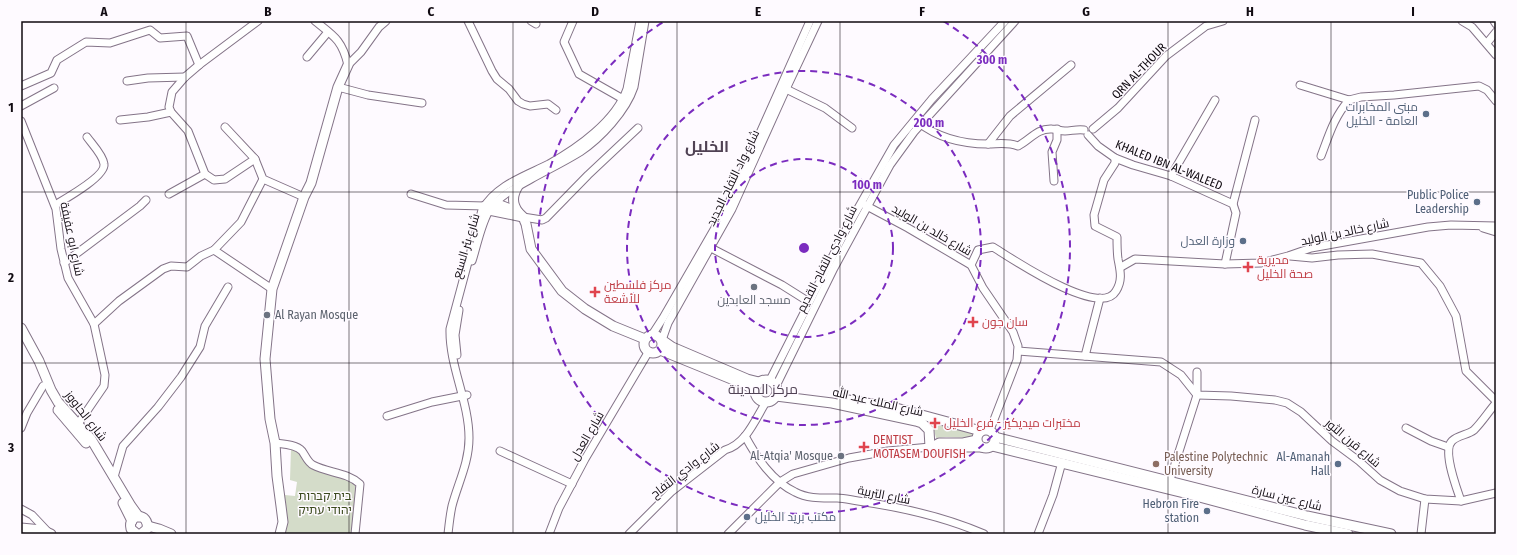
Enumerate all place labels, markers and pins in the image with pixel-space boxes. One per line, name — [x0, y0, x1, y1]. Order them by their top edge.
place label: مبنى المخابرات العامة - الخليل — [1346, 100, 1418, 128]
marker: مبنى المخابرات العامة - الخليل — [1421, 109, 1431, 119]
place label: Public Police Leadership — [1407, 188, 1469, 216]
marker: Public Police Leadership — [1472, 197, 1482, 207]
place label: وزارة العدل — [1181, 234, 1235, 248]
marker: وزارة العدل — [1238, 236, 1248, 246]
centre of rings — [797, 241, 811, 255]
place label: مديرية صحة الخليل — [1257, 253, 1313, 281]
marker: مديرية صحة الخليل — [1242, 261, 1254, 273]
place label: مركز فلسطين للأشعة — [604, 278, 671, 306]
marker: مسجد العابدين — [749, 282, 759, 292]
marker: مركز فلسطين للأشعة — [589, 286, 601, 298]
place label: مسجد العابدين — [717, 293, 791, 307]
place label: Al Rayan Mosque — [275, 308, 358, 322]
marker: Al Rayan Mosque — [262, 310, 272, 320]
place label: سان جون — [982, 315, 1028, 329]
marker: سان جون — [967, 316, 979, 328]
place label: مختبرات ميديكير - فرع الخليل — [944, 416, 1081, 431]
marker: مختبرات ميديكير - فرع الخليل — [929, 417, 941, 429]
place label: DENTIST MOTASEM DOUFISH — [873, 433, 966, 461]
marker: DENTIST MOTASEM DOUFISH — [858, 441, 870, 453]
place label: Al-Atqia' Mosque — [750, 449, 833, 463]
place label: Palestine Polytechnic University — [1164, 450, 1268, 478]
place label: Al-Amanah Hall — [1276, 450, 1330, 478]
marker: Al-Atqia' Mosque — [836, 451, 846, 461]
marker: Palestine Polytechnic University — [1151, 459, 1161, 469]
marker: Al-Amanah Hall — [1333, 459, 1343, 469]
place label: Hebron Fire station — [1142, 497, 1199, 525]
marker: Hebron Fire station — [1202, 506, 1212, 516]
place label: مكتب بريد الخليل — [755, 510, 836, 524]
marker: مكتب بريد الخليل — [742, 512, 752, 522]

